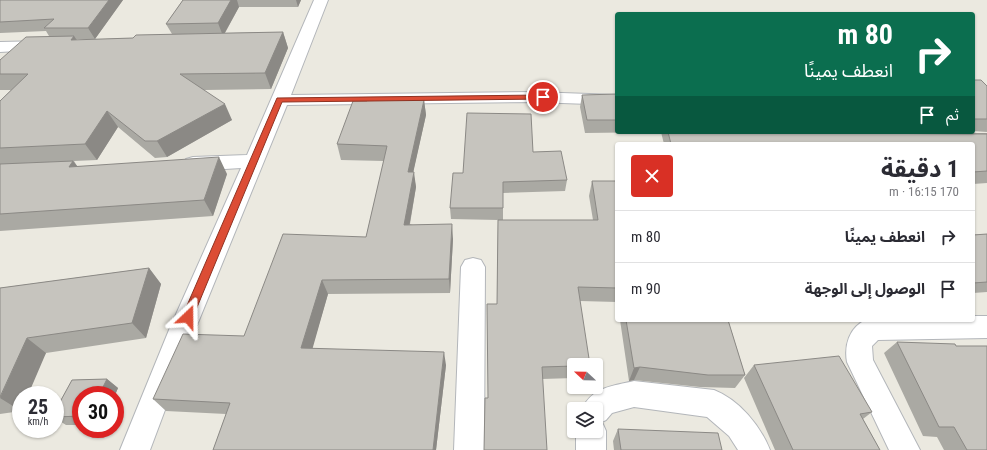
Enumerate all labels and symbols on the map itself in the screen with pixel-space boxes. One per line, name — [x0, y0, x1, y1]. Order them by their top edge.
pin — [526, 80, 560, 114]
position arrow — [167, 296, 209, 338]
north arrow — [567, 358, 603, 394]
speed limit sign: 30 — [72, 386, 124, 438]

